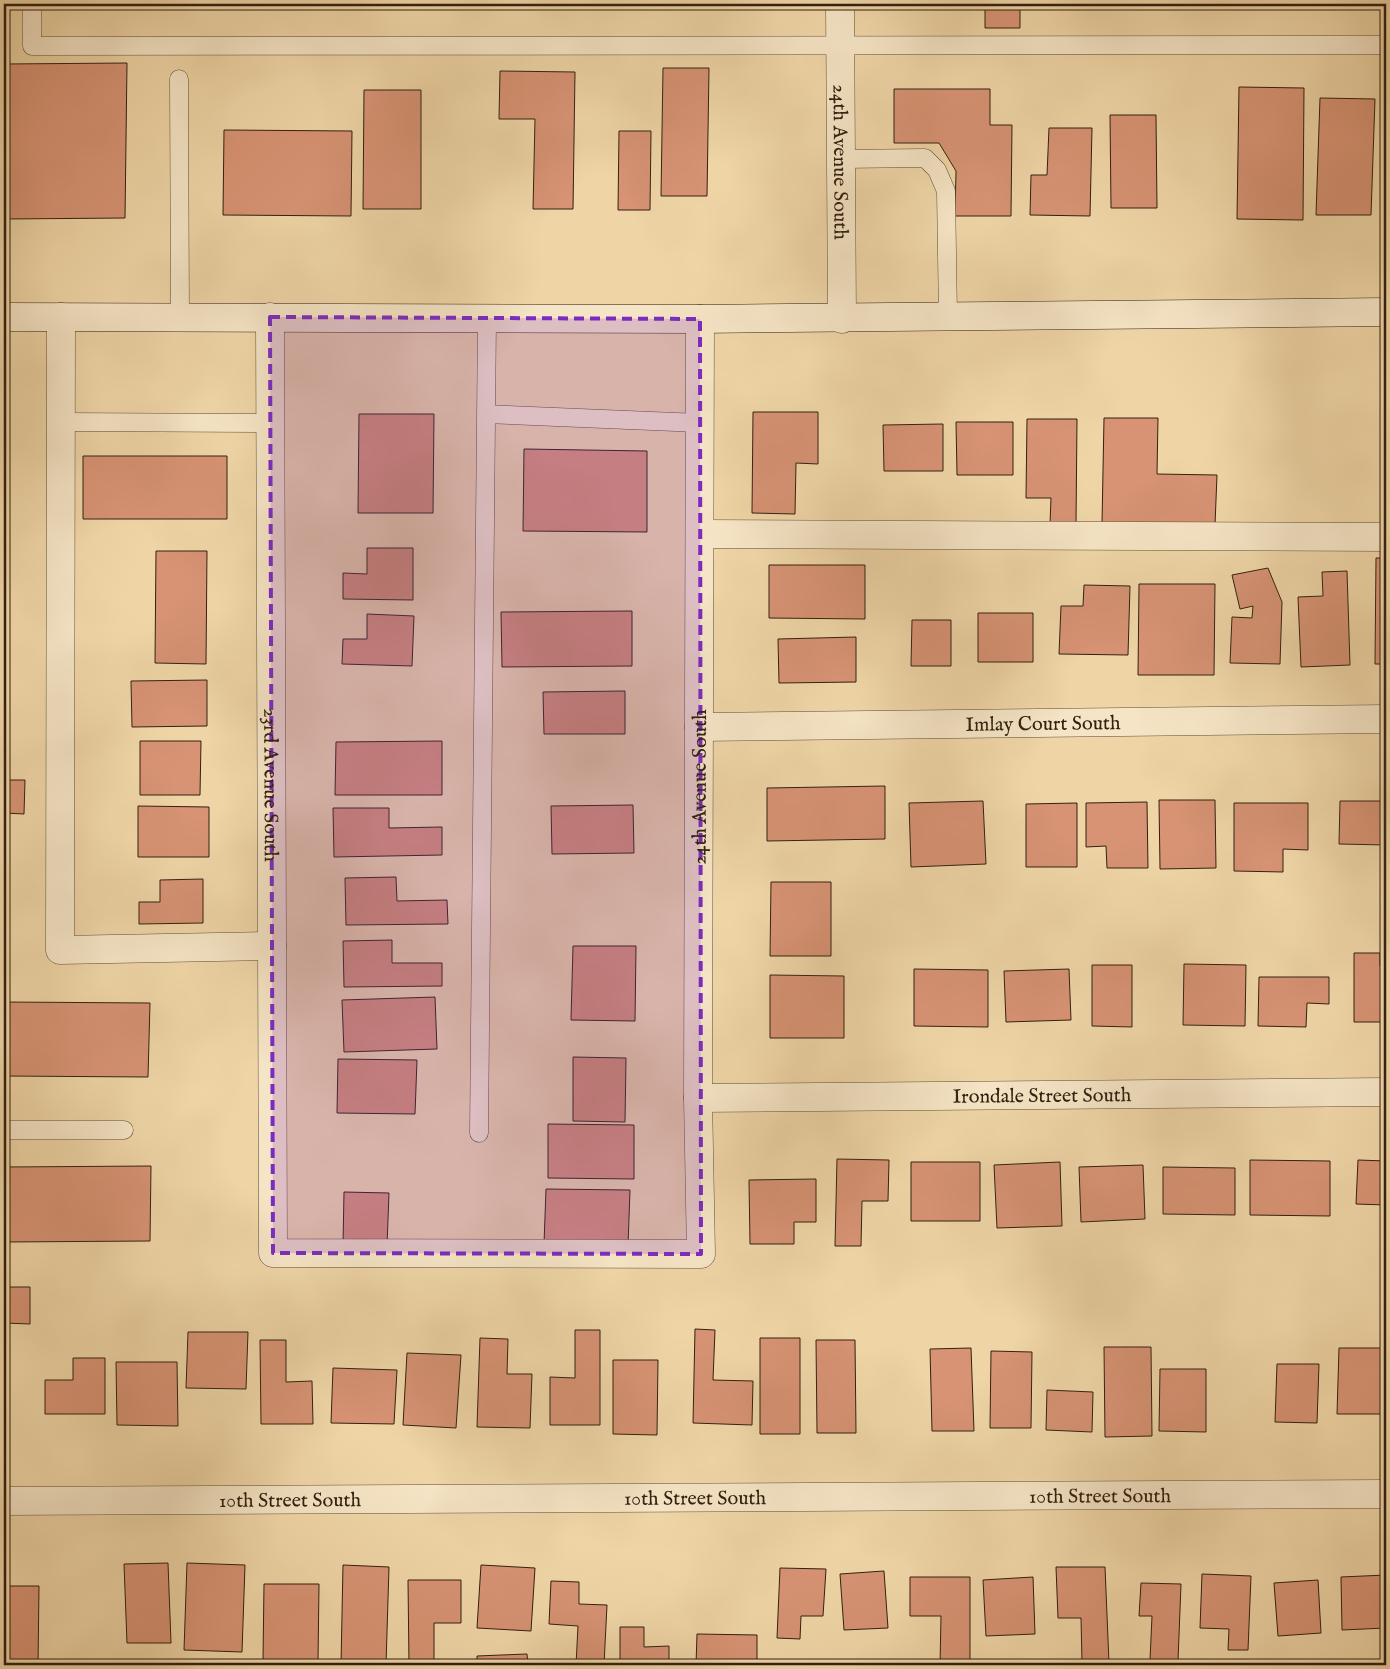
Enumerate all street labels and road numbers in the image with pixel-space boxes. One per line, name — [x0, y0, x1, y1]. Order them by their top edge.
street label: 24th Avenue South — [827, 84, 852, 240]
street label: 23rd Avenue South — [257, 708, 283, 862]
street label: 24th Avenue South — [688, 709, 713, 865]
street label: Imlay Court South — [965, 711, 1121, 738]
street label: Irondale Street South — [953, 1083, 1132, 1110]
street label: 10th Street South — [1029, 1484, 1171, 1510]
street label: 10th Street South — [624, 1486, 766, 1512]
street label: 10th Street South — [219, 1488, 361, 1514]

